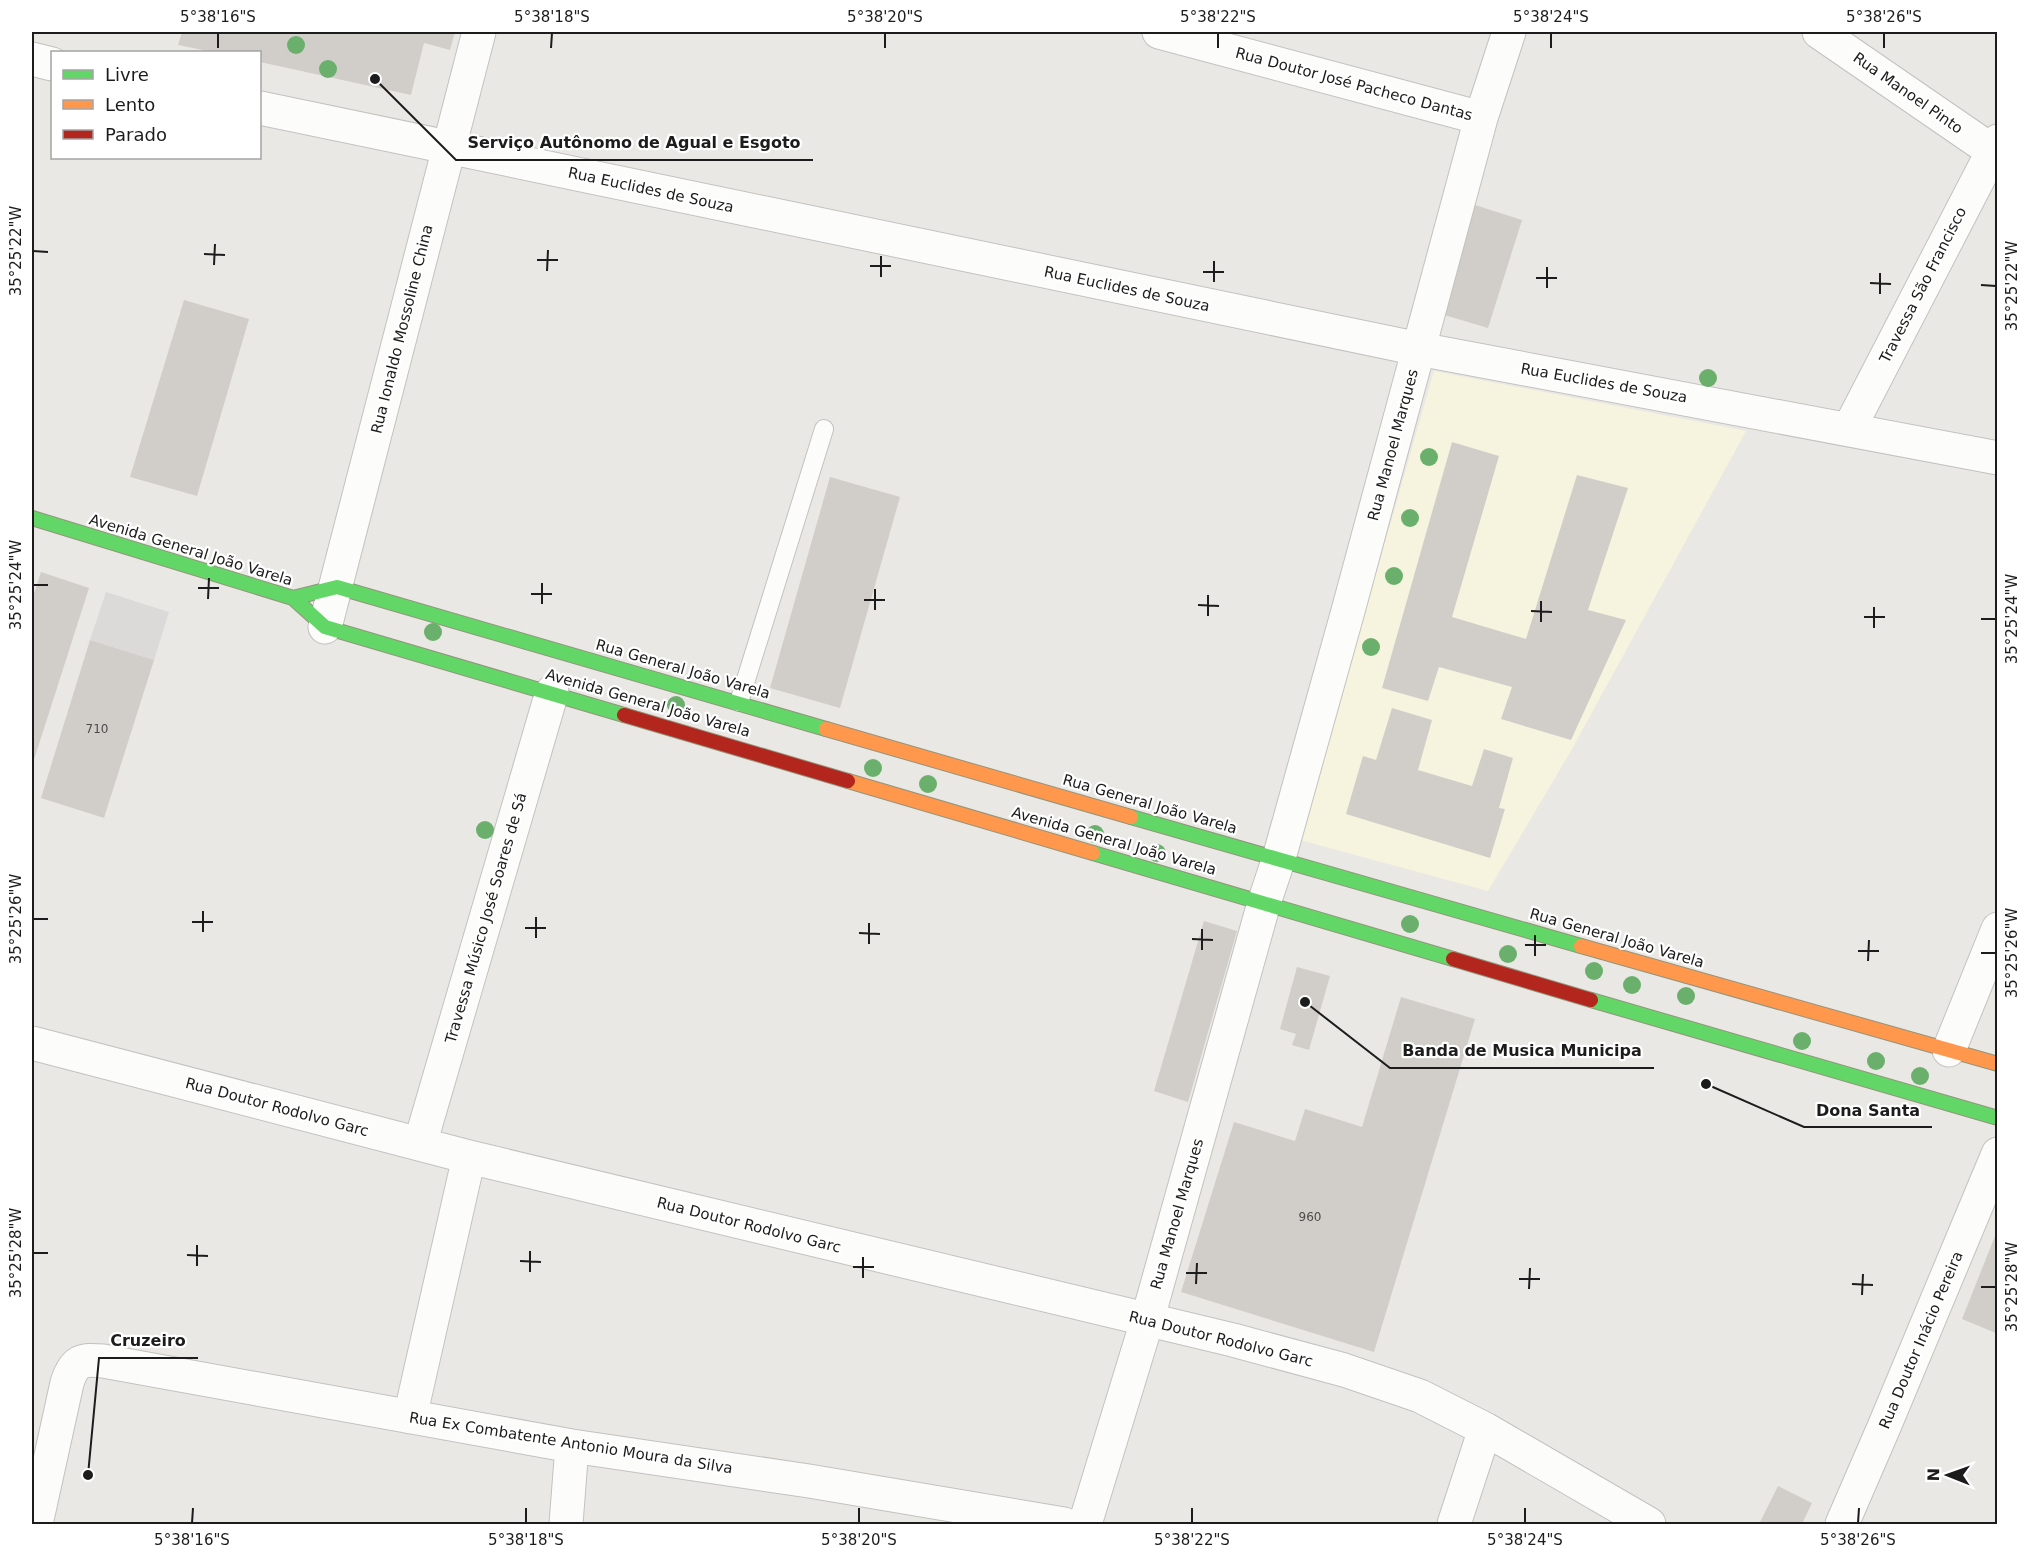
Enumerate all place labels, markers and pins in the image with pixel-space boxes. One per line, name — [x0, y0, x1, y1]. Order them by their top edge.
callout: Serviço Autônomo de Agual e Esgoto — [456, 126, 813, 160]
callout: Banda de Musica Municipa — [1390, 1034, 1654, 1068]
callout: Dona Santa — [1804, 1093, 1932, 1127]
callout: Cruzeiro — [99, 1324, 198, 1358]

